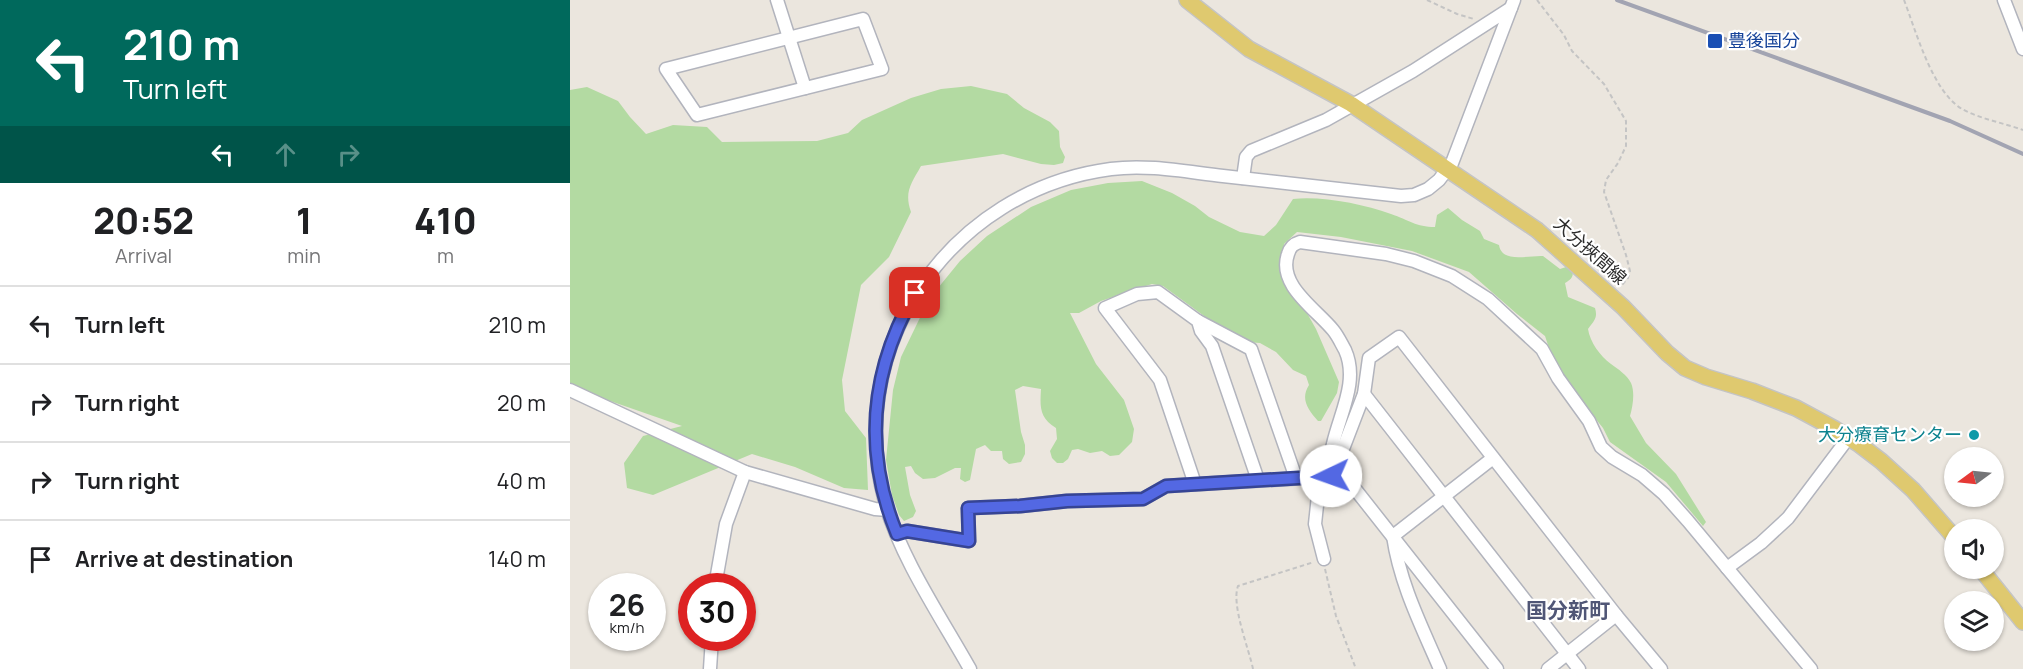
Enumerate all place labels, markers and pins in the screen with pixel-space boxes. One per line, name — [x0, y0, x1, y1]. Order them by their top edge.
place label: 豊後国分 — [1728, 28, 1800, 52]
marker: 豊後国分 — [1706, 32, 1724, 50]
pin — [889, 267, 940, 318]
place label: 大分療育センター — [1818, 422, 1962, 446]
marker: 大分療育センター — [1967, 428, 1981, 442]

